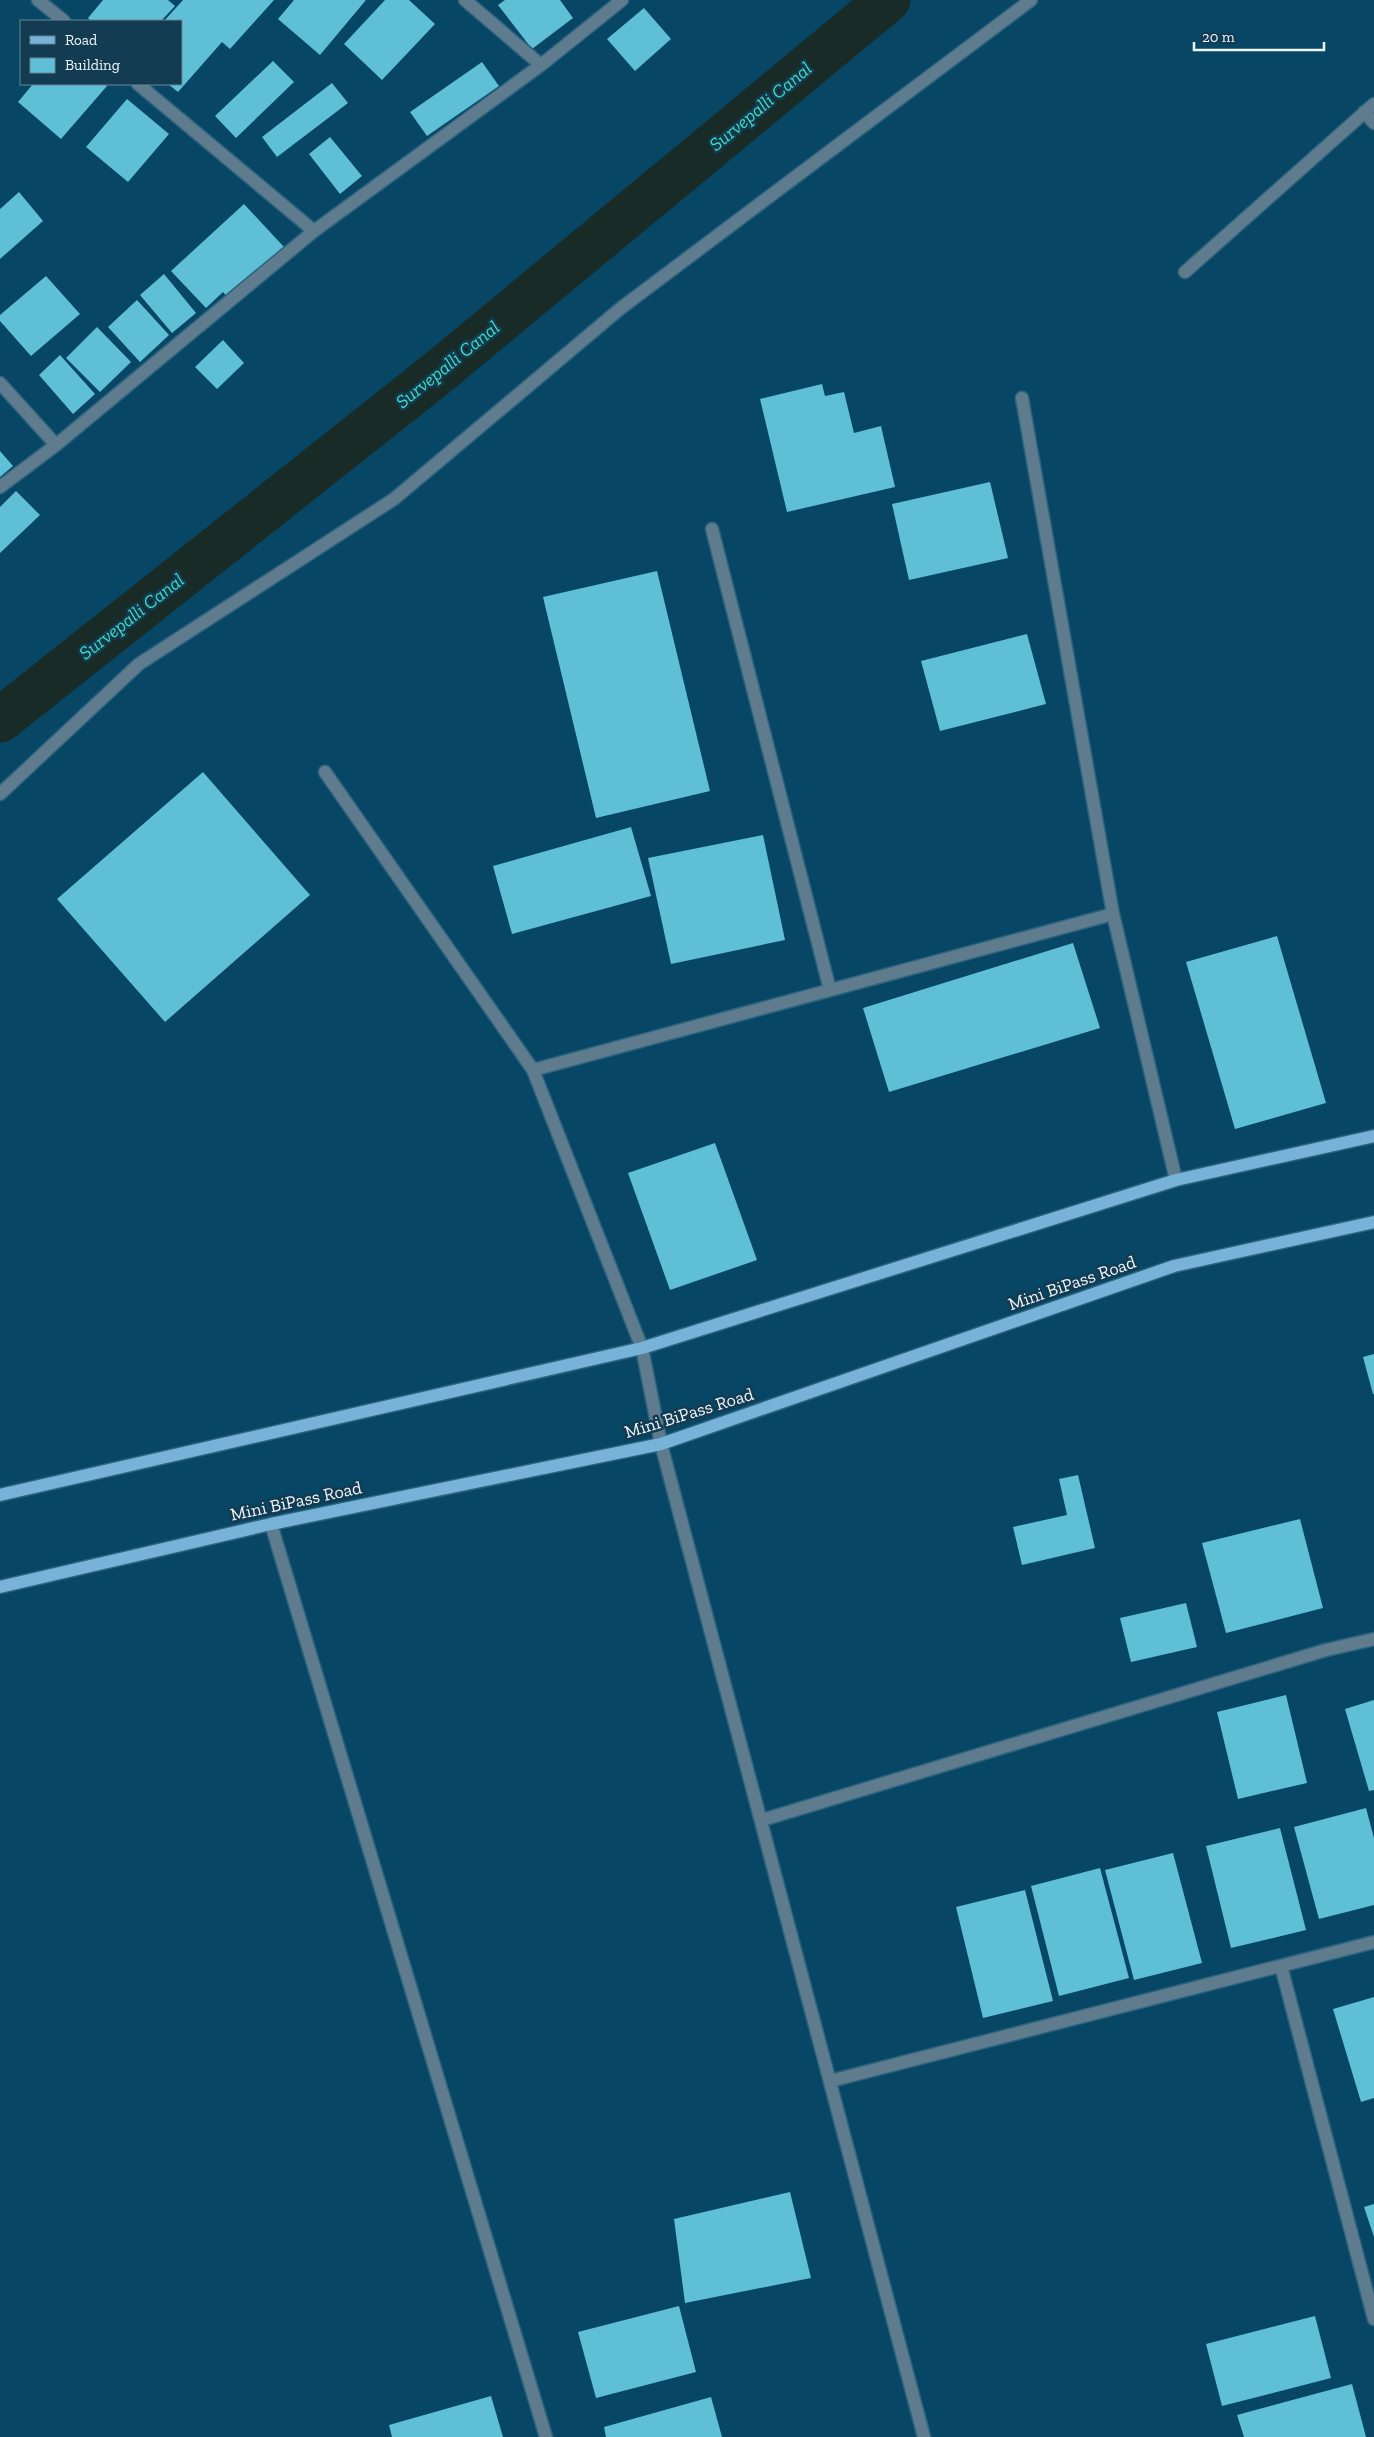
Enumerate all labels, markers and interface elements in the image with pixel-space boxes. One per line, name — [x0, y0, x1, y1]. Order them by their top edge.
legend — [20, 20, 182, 85]
scale bar — [1194, 20, 1324, 52]
text: 20 m — [1202, 28, 1235, 46]
text: Road — [65, 31, 98, 49]
text: Building — [65, 56, 120, 74]
water label: Survepalli Canal — [704, 57, 816, 156]
water label: Survepalli Canal — [391, 316, 504, 413]
water label: Survepalli Canal — [74, 568, 188, 664]
street label: Mini BiPass Road — [1005, 1251, 1139, 1315]
street label: Mini BiPass Road — [622, 1383, 756, 1443]
street label: Mini BiPass Road — [228, 1476, 364, 1526]

